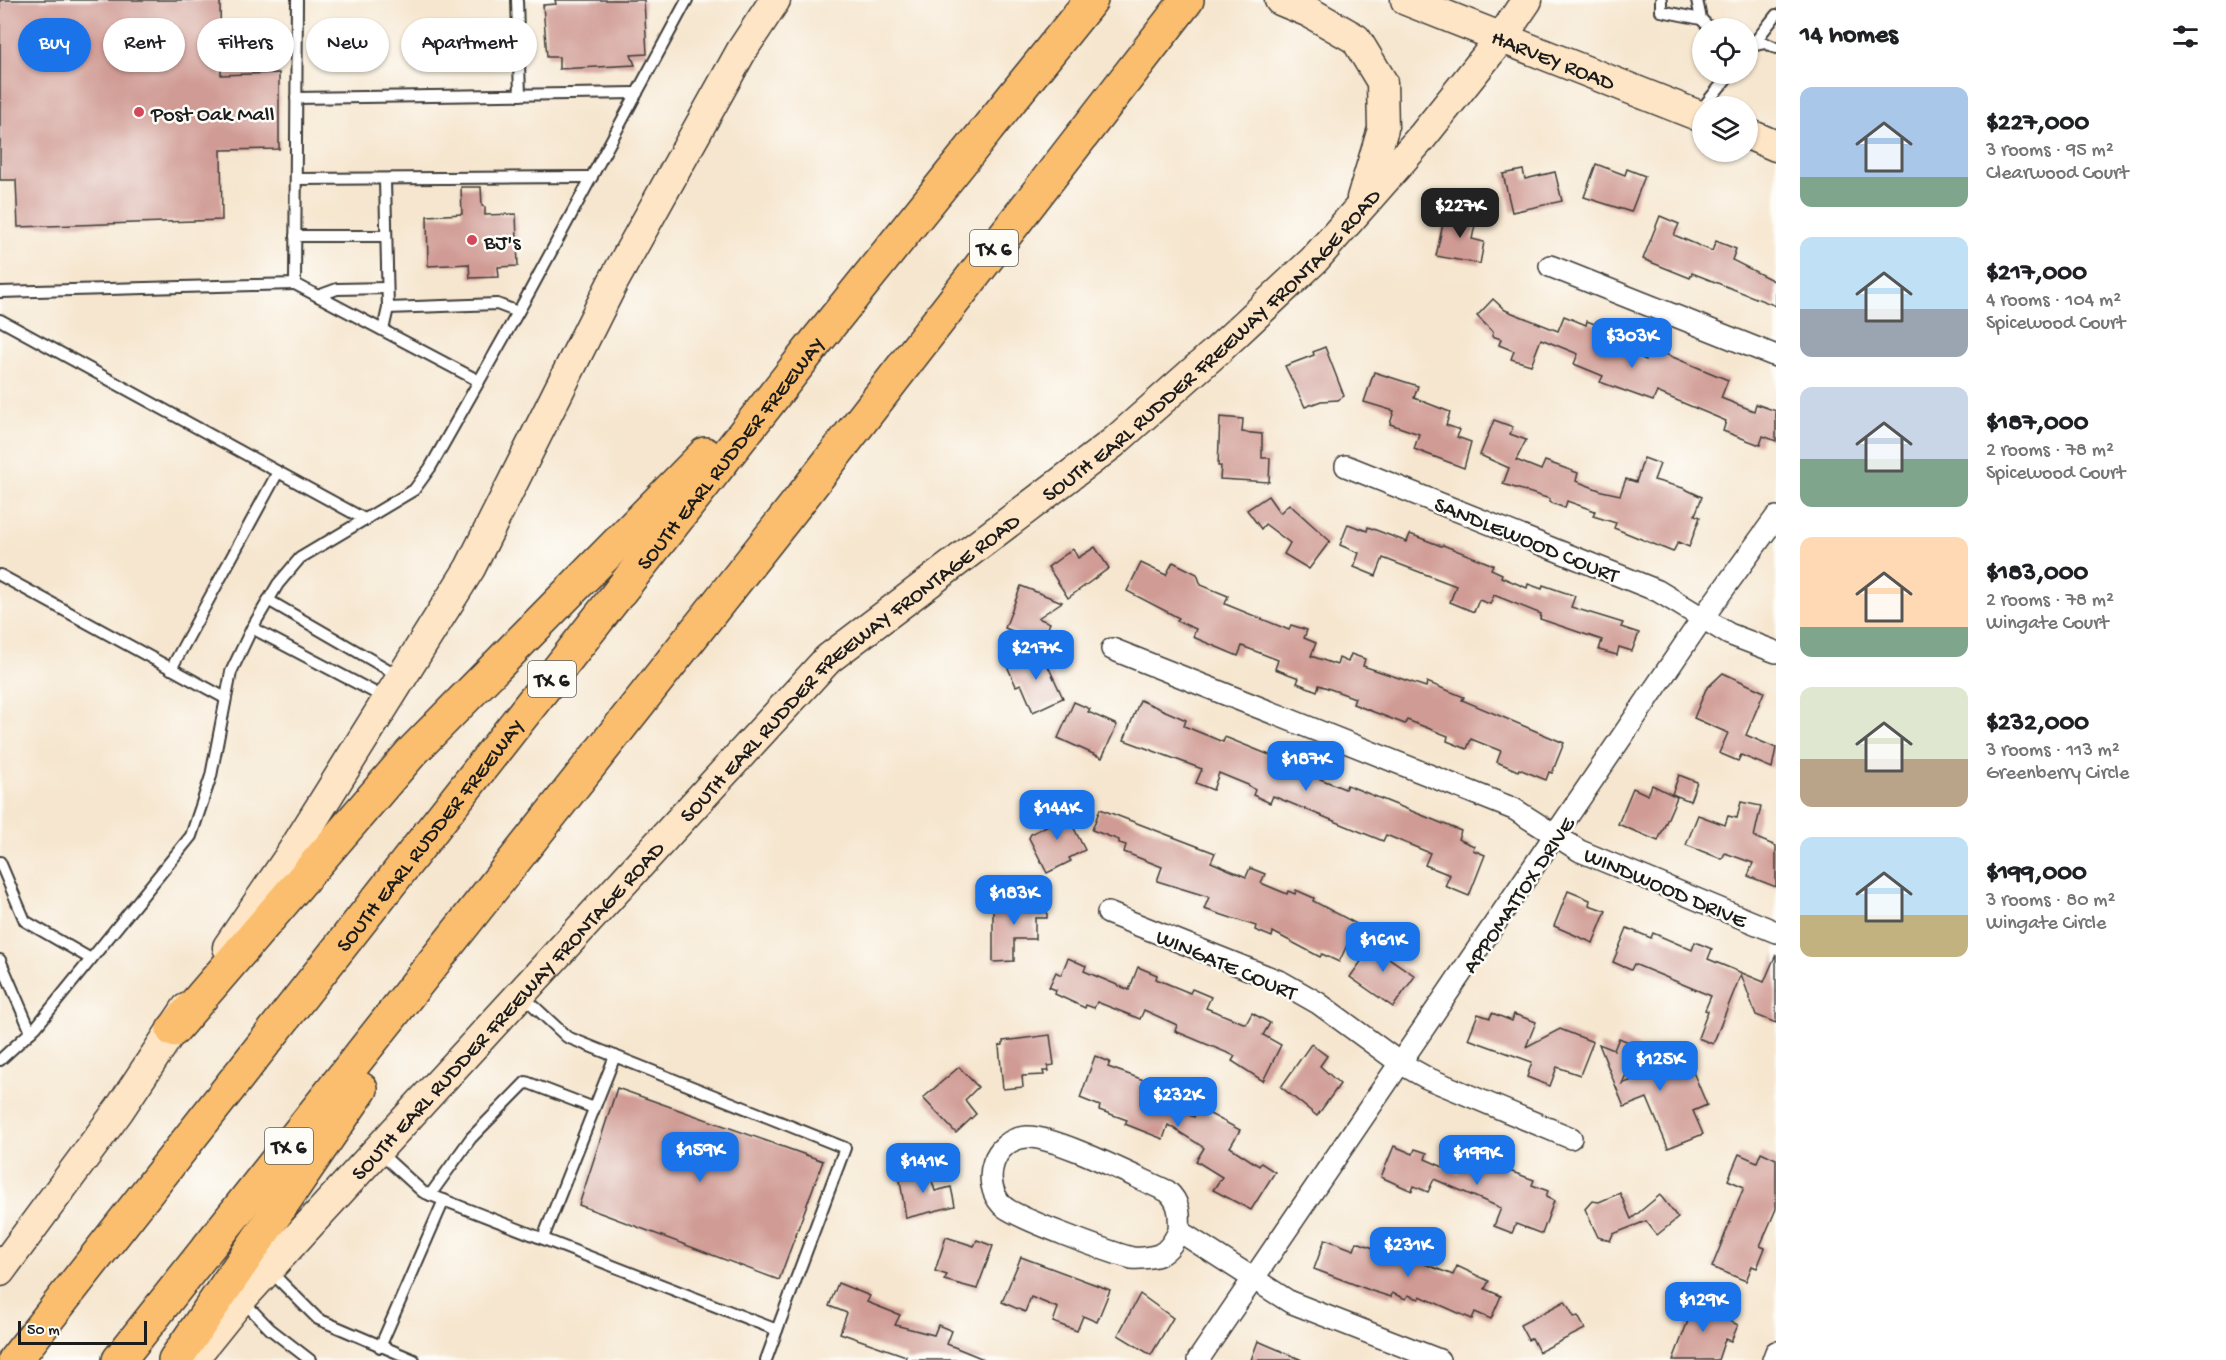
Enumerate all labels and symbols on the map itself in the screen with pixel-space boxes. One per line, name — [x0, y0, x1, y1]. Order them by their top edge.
street label: HARVEY ROAD — [1487, 26, 1619, 99]
place label: Post Oak Mall — [150, 103, 275, 129]
marker: Post Oak Mall — [132, 105, 146, 119]
street label: SOUTH EARL RUDDER FREEWAY FRONTAGE ROAD — [1038, 184, 1388, 509]
pin: $227K — [1418, 188, 1502, 239]
road number: TX 6 — [970, 230, 1018, 266]
place label: BJ's — [483, 231, 521, 257]
marker: BJ's — [465, 233, 479, 247]
pin: $303K — [1590, 318, 1674, 369]
street label: SOUTH EARL RUDDER FREEWAY — [633, 333, 832, 577]
street label: SANDLEWOOD COURT — [1430, 493, 1623, 591]
street label: SOUTH EARL RUDDER FREEWAY FRONTAGE ROAD — [676, 509, 1027, 829]
pin: $217K — [994, 630, 1078, 681]
road number: TX 6 — [528, 661, 576, 697]
street label: SOUTH EARL RUDDER FREEWAY — [332, 715, 532, 959]
pin: $187K — [1264, 741, 1348, 792]
pin: $144K — [1015, 790, 1099, 841]
street label: APPOMATTOX DRIVE — [1458, 812, 1583, 979]
street label: SOUTH EARL RUDDER FREEWAY FRONTAGE ROAD — [347, 837, 672, 1187]
street label: WINDWOOD DRIVE — [1579, 844, 1751, 936]
pin: $183K — [972, 875, 1056, 926]
pin: $161K — [1341, 922, 1425, 973]
street label: WINGATE COURT — [1151, 925, 1301, 1009]
pin: $125K — [1618, 1041, 1702, 1092]
pin: $232K — [1136, 1077, 1220, 1128]
road number: TX 6 — [265, 1128, 313, 1164]
pin: $159K — [658, 1132, 742, 1183]
pin: $199K — [1435, 1135, 1519, 1186]
pin: $141K — [881, 1143, 965, 1194]
pin: $231K — [1366, 1227, 1450, 1278]
pin: $129K — [1661, 1282, 1745, 1333]
scale bar — [18, 1318, 147, 1346]

